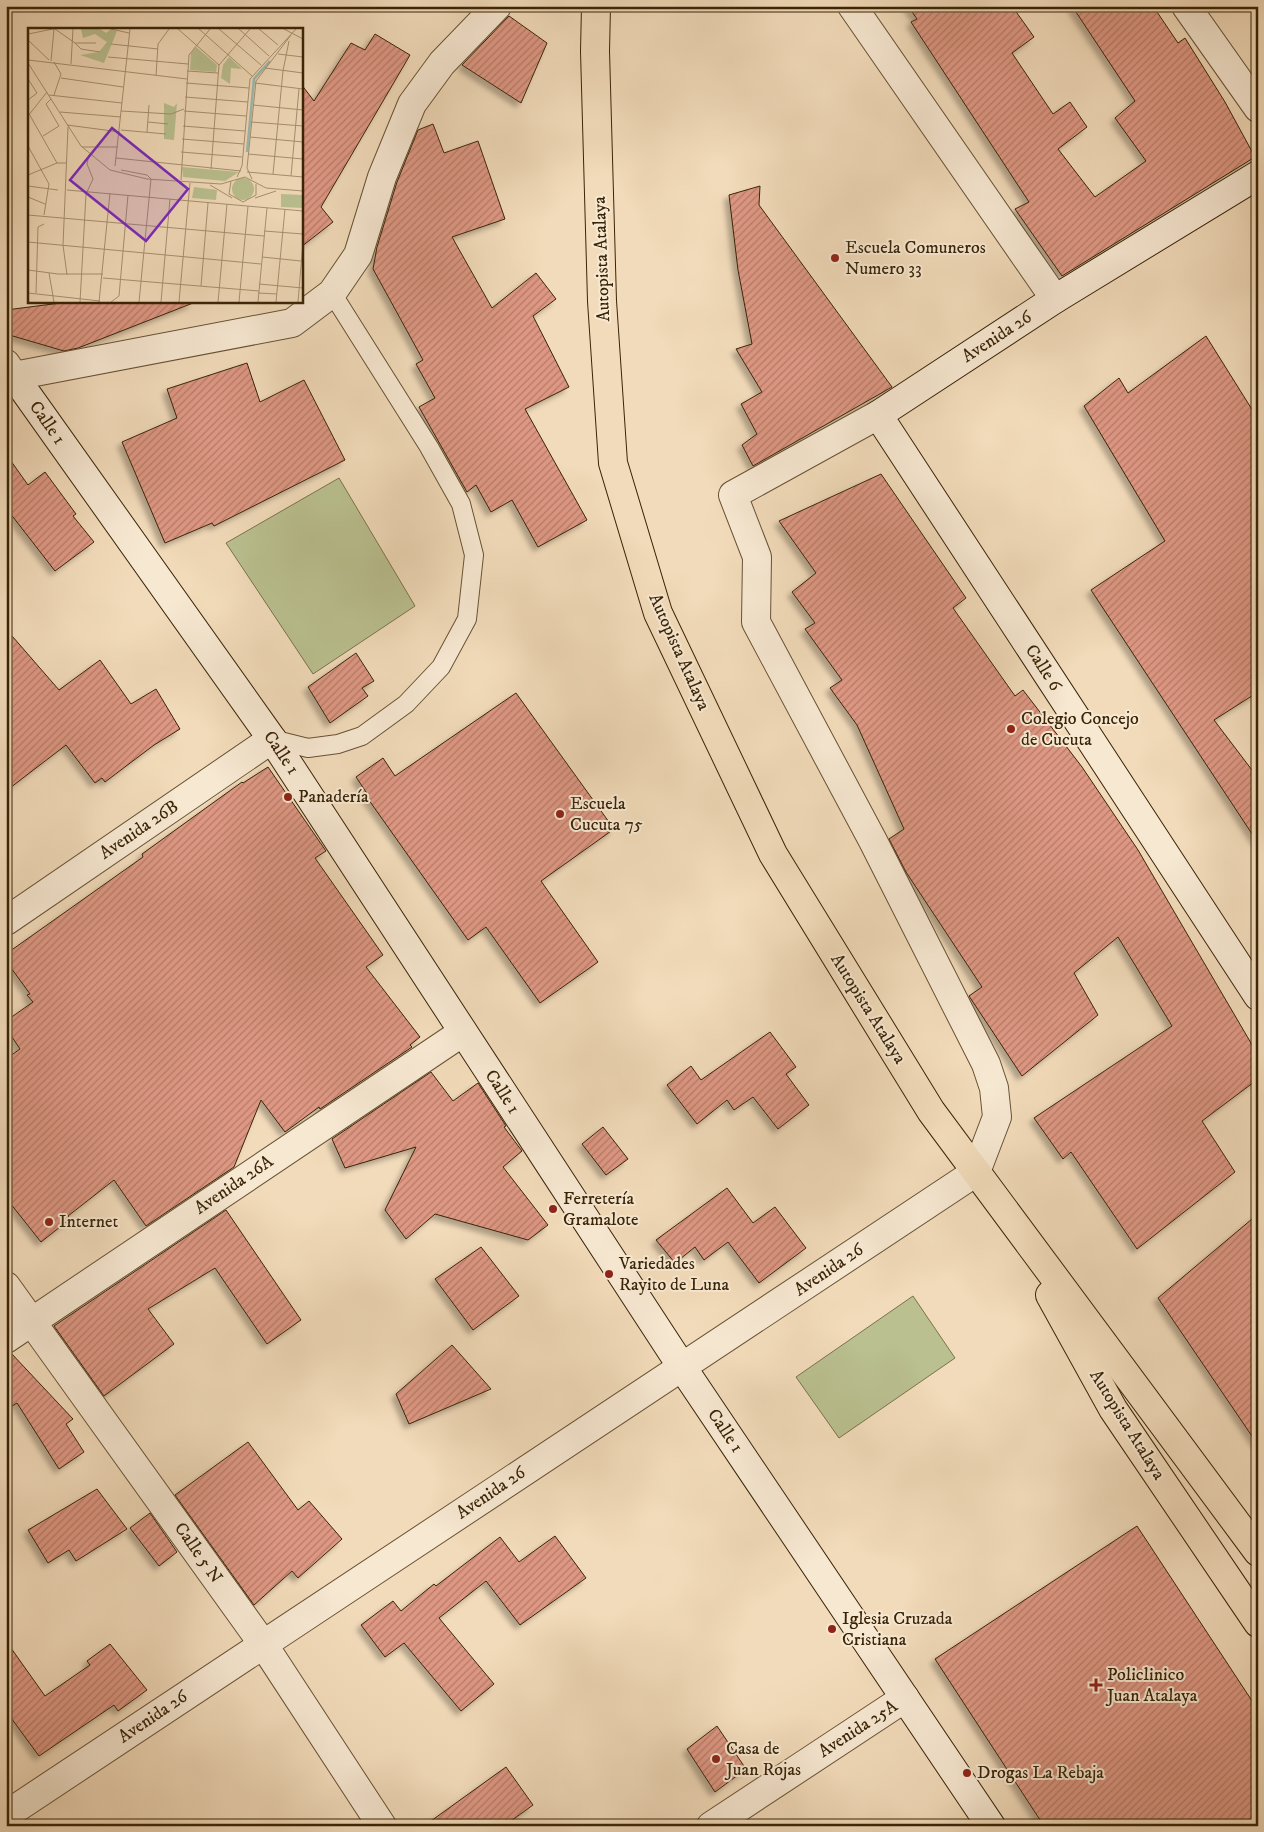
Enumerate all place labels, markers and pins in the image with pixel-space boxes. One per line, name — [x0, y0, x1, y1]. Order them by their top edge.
place label: Escuela Comuneros Numero 33 — [845, 237, 986, 280]
marker: Escuela Comuneros Numero 33 — [829, 252, 841, 264]
place label: Colegio Concejo de Cucuta — [1021, 708, 1139, 751]
marker: Colegio Concejo de Cucuta — [1005, 723, 1017, 735]
place label: Panadería — [298, 786, 369, 808]
marker: Panadería — [282, 791, 294, 803]
place label: Escuela Cucuta 75 — [570, 793, 643, 836]
marker: Escuela Cucuta 75 — [554, 808, 566, 820]
place label: Ferretería Gramalote — [563, 1188, 638, 1231]
marker: Ferretería Gramalote — [547, 1203, 559, 1215]
place label: Internet — [59, 1211, 118, 1233]
marker: Internet — [43, 1216, 55, 1228]
place label: Variedades Rayito de Luna — [618, 1253, 729, 1296]
marker: Variedades Rayito de Luna — [603, 1268, 615, 1280]
place label: Iglesia Cruzada Cristiana — [842, 1608, 953, 1651]
marker: Iglesia Cruzada Cristiana — [826, 1623, 838, 1635]
place label: Policlinico Juan Atalaya — [1105, 1664, 1198, 1707]
marker: Policlinico Juan Atalaya — [1089, 1678, 1103, 1692]
place label: Casa de Juan Rojas — [724, 1738, 801, 1781]
marker: Casa de Juan Rojas — [710, 1753, 722, 1765]
place label: Drogas La Rebaja — [977, 1762, 1104, 1784]
marker: Drogas La Rebaja — [961, 1767, 973, 1779]

